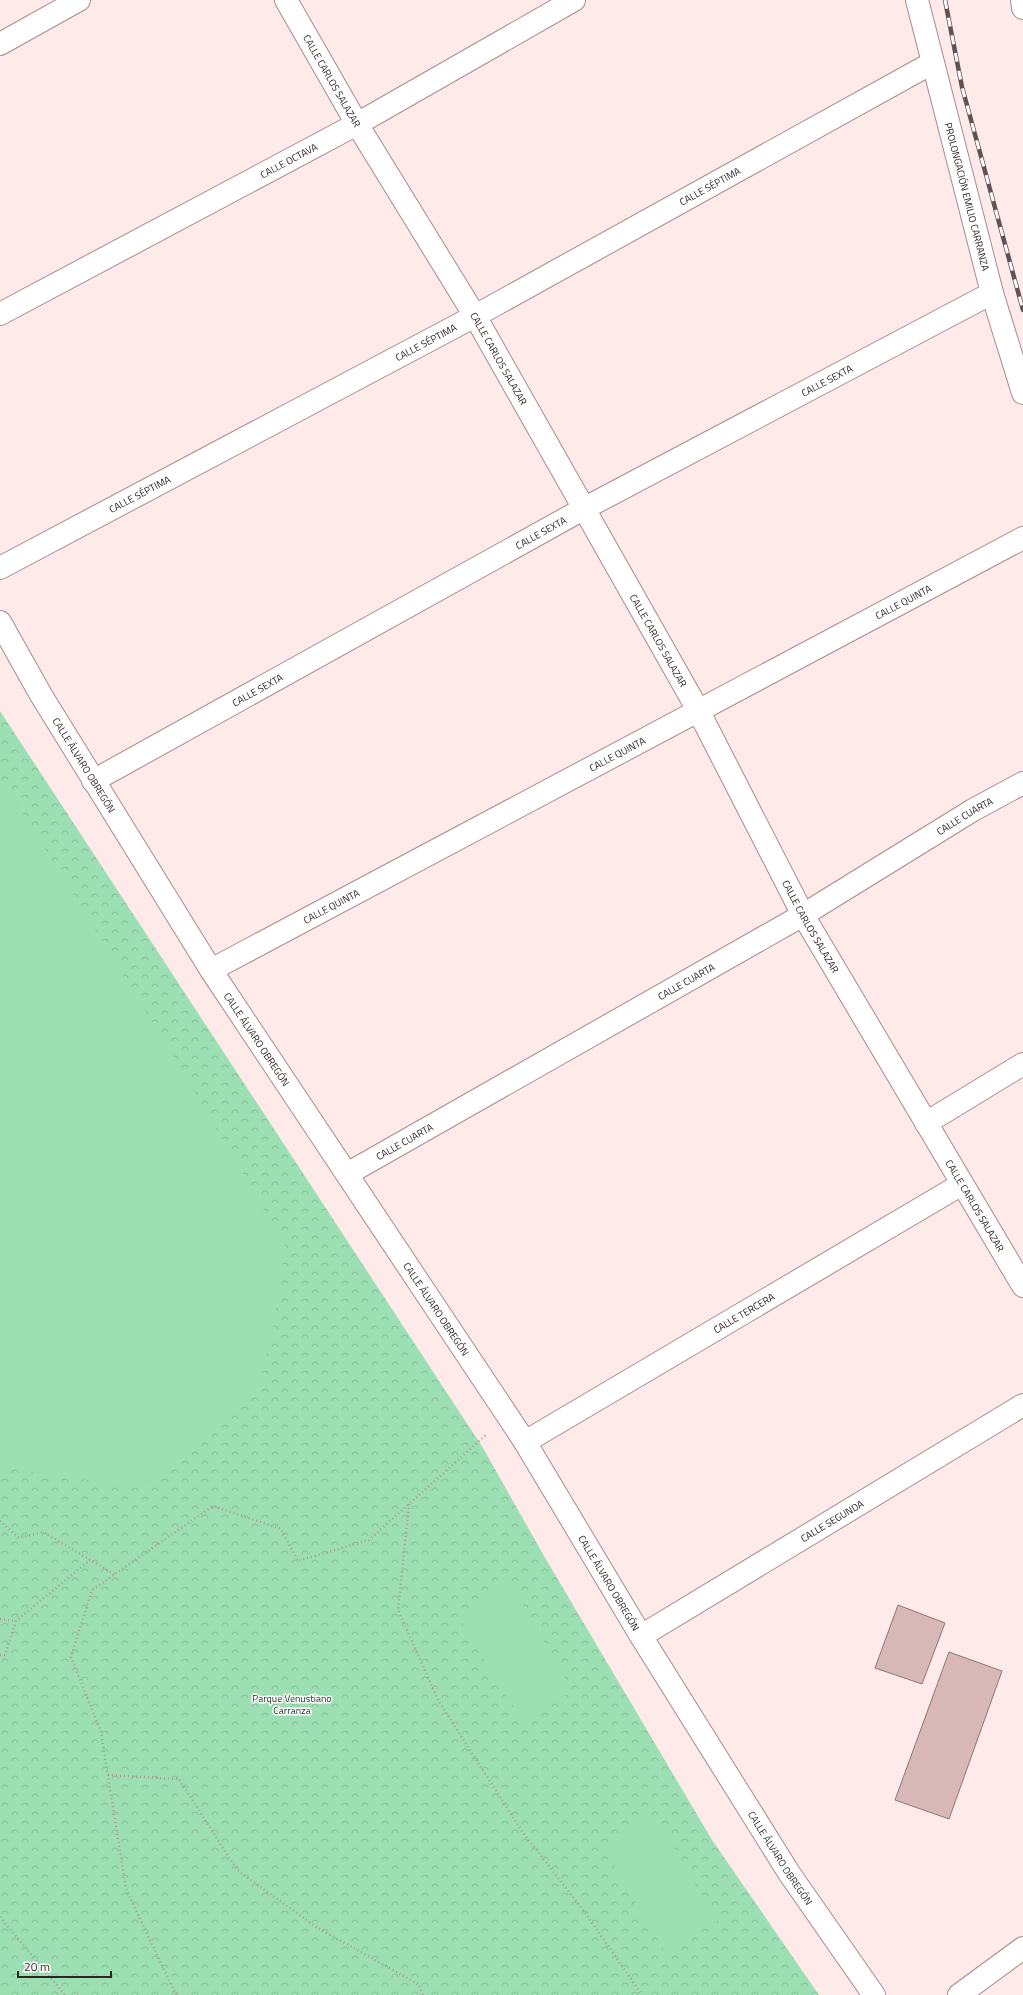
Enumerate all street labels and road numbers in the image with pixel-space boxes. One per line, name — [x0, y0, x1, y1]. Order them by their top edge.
street label: CALLE CARLOS SALAZAR — [300, 32, 365, 130]
street label: PROLONGACIÓN EMILIO CARRANZA — [941, 121, 994, 272]
street label: CALLE OCTAVA — [257, 139, 320, 182]
street label: CALLE SÉPTIMA — [676, 163, 743, 209]
street label: CALLE CARLOS SALAZAR — [467, 309, 531, 408]
street label: CALLE SÉPTIMA — [392, 320, 459, 365]
street label: CALLE SEXTA — [798, 361, 855, 400]
street label: CALLE SÉPTIMA — [106, 471, 173, 516]
street label: CALLE SEXTA — [513, 512, 569, 553]
street label: CALLE QUINTA — [872, 581, 934, 623]
street label: CALLE CARLOS SALAZAR — [626, 591, 691, 690]
street label: CALLE SEXTA — [229, 670, 286, 710]
street label: CALLE ÁLVARO OBREGÓN — [49, 715, 119, 815]
street label: CALLE QUINTA — [586, 733, 648, 775]
street label: CALLE CUARTA — [933, 793, 995, 838]
street label: CALLE CARLOS SALAZAR — [779, 877, 843, 976]
street label: CALLE QUINTA — [300, 885, 362, 927]
street label: CALLE CUARTA — [655, 959, 717, 1004]
street label: CALLE ÁLVARO OBREGÓN — [220, 989, 293, 1089]
street label: CALLE CUARTA — [373, 1119, 436, 1164]
street label: CALLE CARLOS SALAZAR — [942, 1157, 1008, 1254]
street label: CALLE ÁLVARO OBREGÓN — [400, 1259, 473, 1359]
street label: CALLE TERCERA — [710, 1289, 777, 1337]
street label: CALLE SEGUNDA — [797, 1496, 866, 1545]
street label: CALLE ÁLVARO OBREGÓN — [575, 1532, 644, 1634]
street label: CALLE ÁLVARO OBREGÓN — [744, 1808, 816, 1908]

